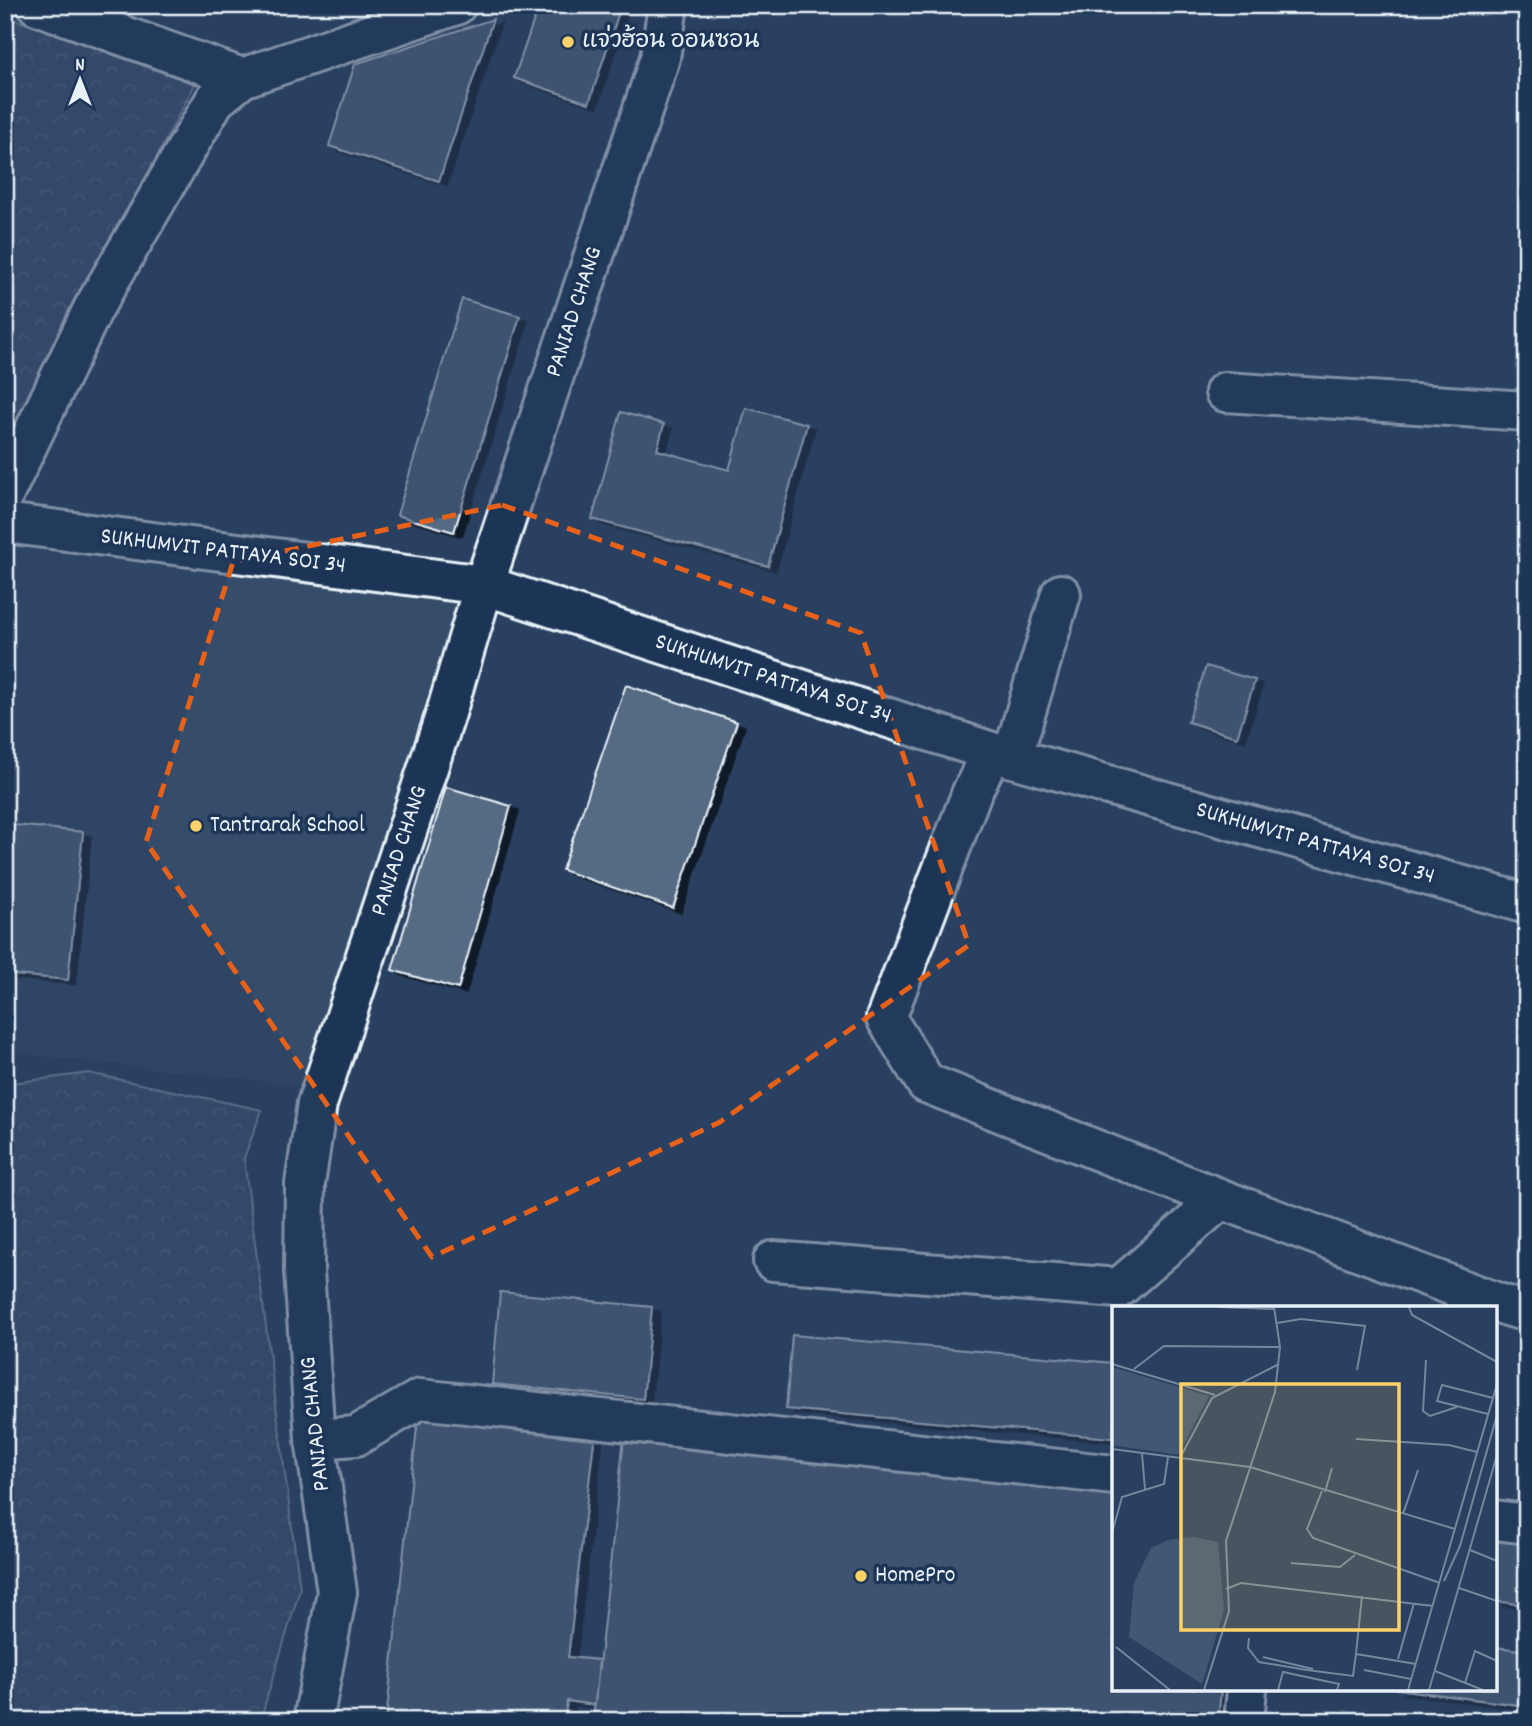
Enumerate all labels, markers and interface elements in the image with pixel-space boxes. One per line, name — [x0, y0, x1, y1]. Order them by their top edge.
place label: แจ่วฮ้อน ออนซอน — [582, 24, 759, 59]
marker: แจ่วฮ้อน ออนซอน — [560, 34, 576, 50]
north arrow — [46, 46, 116, 116]
text: N — [75, 53, 85, 80]
street label: PANIAD CHANG — [538, 242, 612, 382]
street label: SUKHUMVIT PATTAYA SOI 34 — [98, 520, 348, 584]
street label: SUKHUMVIT PATTAYA SOI 34 — [650, 626, 896, 734]
street label: PANIAD CHANG — [363, 781, 437, 921]
street label: SUKHUMVIT PATTAYA SOI 34 — [1192, 794, 1438, 894]
place label: Tantrarak School — [210, 809, 365, 843]
marker: Tantrarak School — [188, 818, 204, 834]
inset map — [1112, 1306, 1497, 1691]
street label: PANIAD CHANG — [292, 1355, 340, 1493]
place label: HomePro — [875, 1559, 956, 1593]
marker: HomePro — [853, 1568, 869, 1584]

